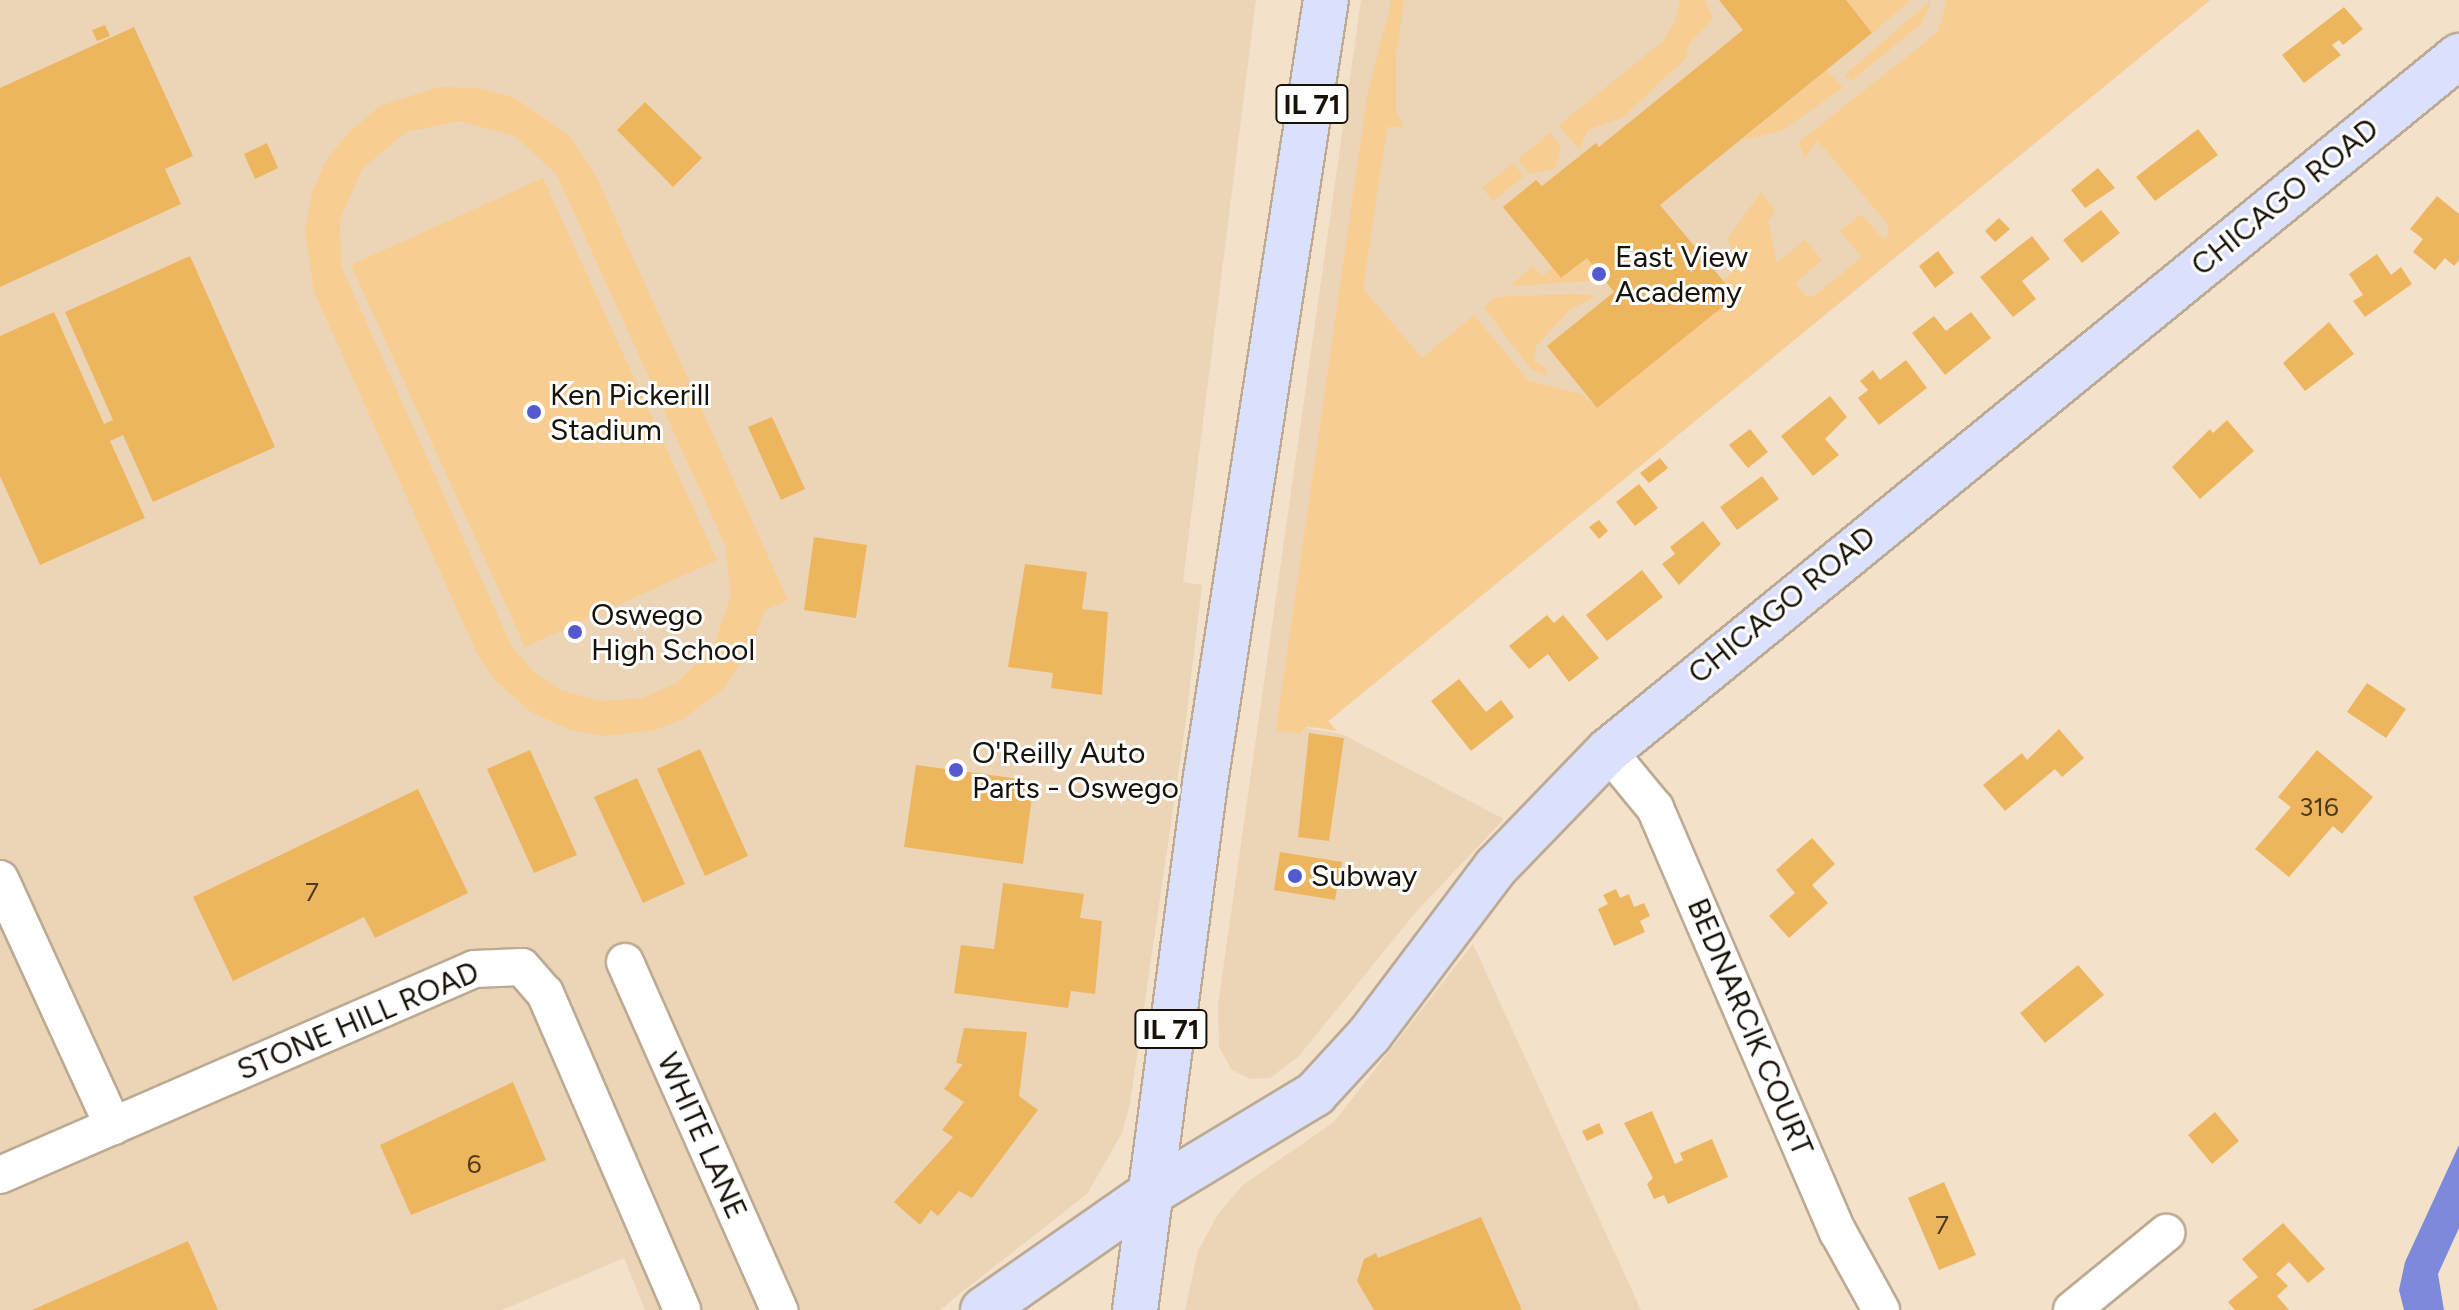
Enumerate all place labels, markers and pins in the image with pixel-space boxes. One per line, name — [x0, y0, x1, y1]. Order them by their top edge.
place label: East View Academy — [1615, 239, 1748, 310]
marker: East View Academy — [1590, 265, 1608, 283]
place label: Ken Pickerill Stadium — [550, 377, 710, 448]
marker: Ken Pickerill Stadium — [525, 403, 543, 421]
place label: Oswego High School — [591, 597, 755, 668]
marker: Oswego High School — [566, 623, 584, 641]
place label: O'Reilly Auto Parts - Oswego — [972, 735, 1179, 806]
marker: O'Reilly Auto Parts - Oswego — [947, 761, 965, 779]
place label: Subway — [1311, 858, 1417, 894]
marker: Subway — [1286, 867, 1304, 885]

